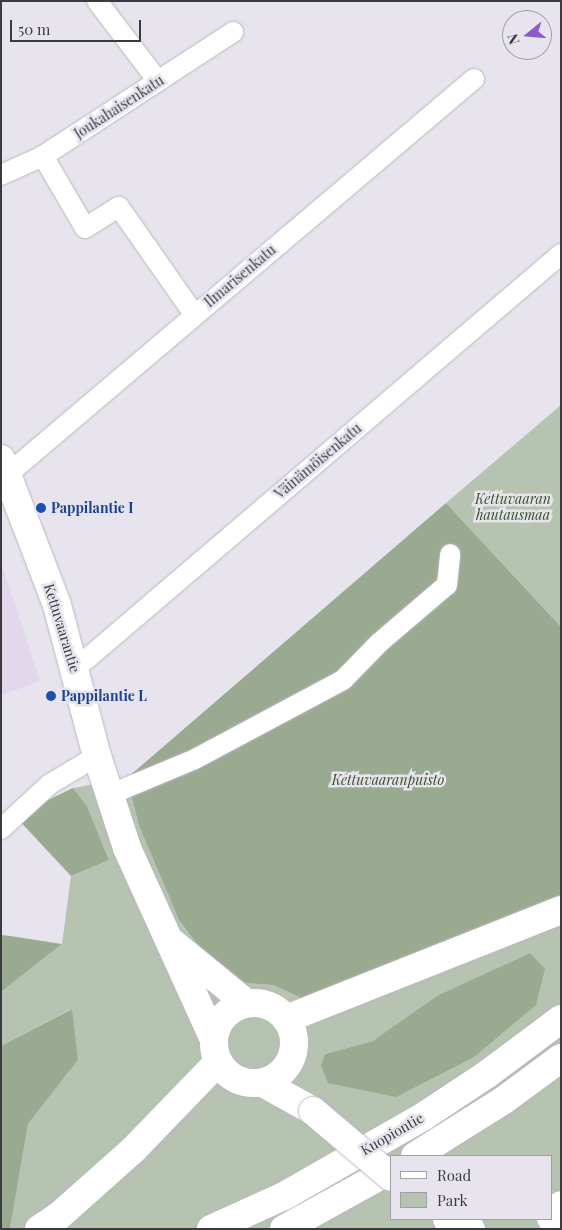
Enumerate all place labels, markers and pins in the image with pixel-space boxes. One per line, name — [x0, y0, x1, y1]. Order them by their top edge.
place label: Pappilantie I — [51, 500, 133, 516]
marker: Pappilantie I — [35, 502, 47, 514]
place label: Pappilantie L — [61, 688, 147, 704]
marker: Pappilantie L — [45, 690, 57, 702]

